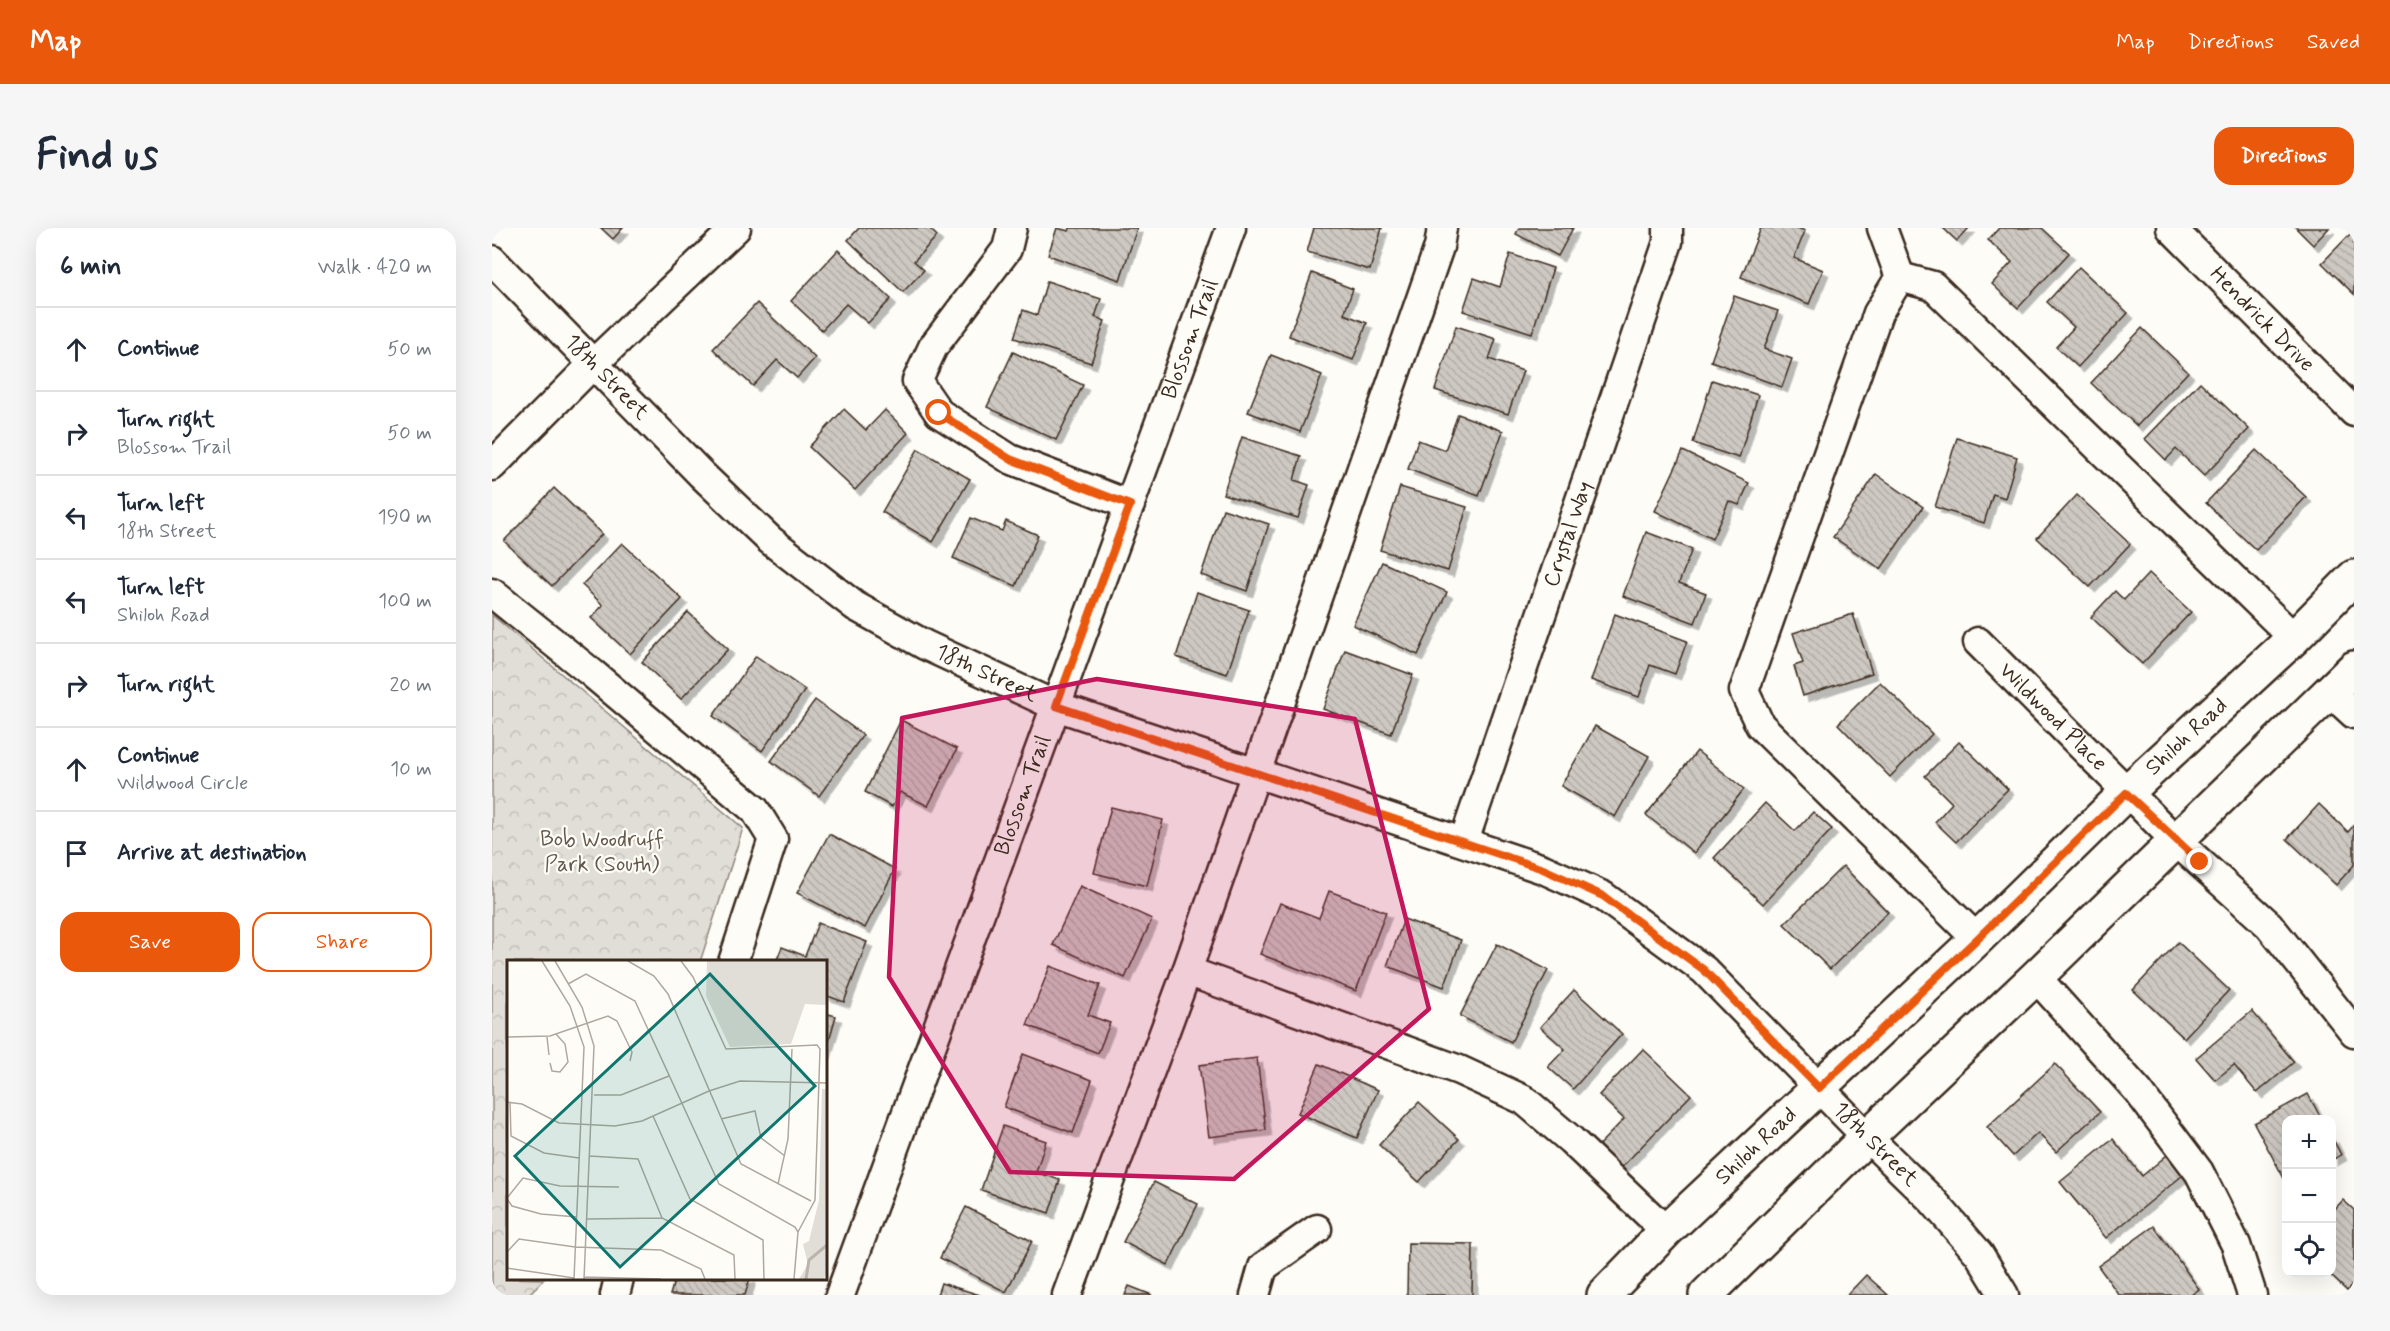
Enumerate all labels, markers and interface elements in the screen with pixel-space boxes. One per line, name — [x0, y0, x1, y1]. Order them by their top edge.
text: Map — [30, 24, 81, 61]
text: Map — [2116, 28, 2155, 56]
text: Directions — [2188, 28, 2274, 56]
text: Saved — [2307, 28, 2360, 56]
button: Directions — [2214, 127, 2354, 185]
text: Find us — [36, 129, 158, 184]
text: 6 min — [60, 250, 122, 284]
text: Walk · 420 m — [318, 254, 432, 281]
street label: Hendrick Drive — [2203, 261, 2320, 378]
street label: Blossom Trail — [1155, 275, 1225, 403]
street label: 18th Street — [558, 328, 655, 426]
icon: ahead — [60, 333, 93, 366]
text: Continue — [117, 335, 199, 363]
text: 50 m — [387, 336, 432, 363]
route start — [925, 399, 951, 425]
text: Turn right — [117, 406, 215, 434]
icon: right — [60, 417, 93, 450]
text: 50 m — [387, 420, 432, 447]
text: Blossom Trail — [117, 434, 231, 461]
street label: Crystal Way — [1537, 478, 1599, 591]
text: Turn left — [117, 490, 205, 518]
icon: left — [60, 501, 93, 534]
text: 190 m — [378, 504, 432, 531]
text: 18th Street — [117, 518, 216, 545]
text: Turn left — [117, 574, 205, 602]
icon: left — [60, 585, 93, 618]
text: 100 m — [378, 588, 432, 615]
text: Shiloh Road — [117, 602, 210, 629]
street label: 18th Street — [931, 638, 1042, 709]
street label: Wildwood Place — [1993, 657, 2113, 777]
icon: right — [60, 669, 93, 702]
text: Turn right — [117, 671, 215, 699]
text: 20 m — [389, 672, 432, 699]
street label: Shiloh Road — [2140, 692, 2234, 782]
street label: Blossom Trail — [988, 732, 1058, 859]
text: Continue — [117, 742, 199, 770]
icon: ahead — [60, 753, 93, 786]
text: 10 m — [390, 756, 432, 783]
text: Wildwood Circle — [117, 770, 248, 797]
park label: Bob Woodruff Park (South) — [540, 826, 664, 879]
icon: arrive — [60, 837, 93, 870]
text: Arrive at destination — [117, 839, 307, 867]
route end — [2186, 848, 2212, 874]
button: Save — [60, 912, 240, 972]
button: Share — [252, 912, 432, 972]
inset map — [507, 960, 826, 1280]
street label: 18th Street — [1827, 1096, 1924, 1193]
street label: Shiloh Road — [1710, 1101, 1803, 1191]
map controls — [2282, 1115, 2336, 1277]
button: + — [2282, 1115, 2336, 1169]
button: − — [2282, 1169, 2336, 1223]
button: locate — [2282, 1223, 2336, 1277]

